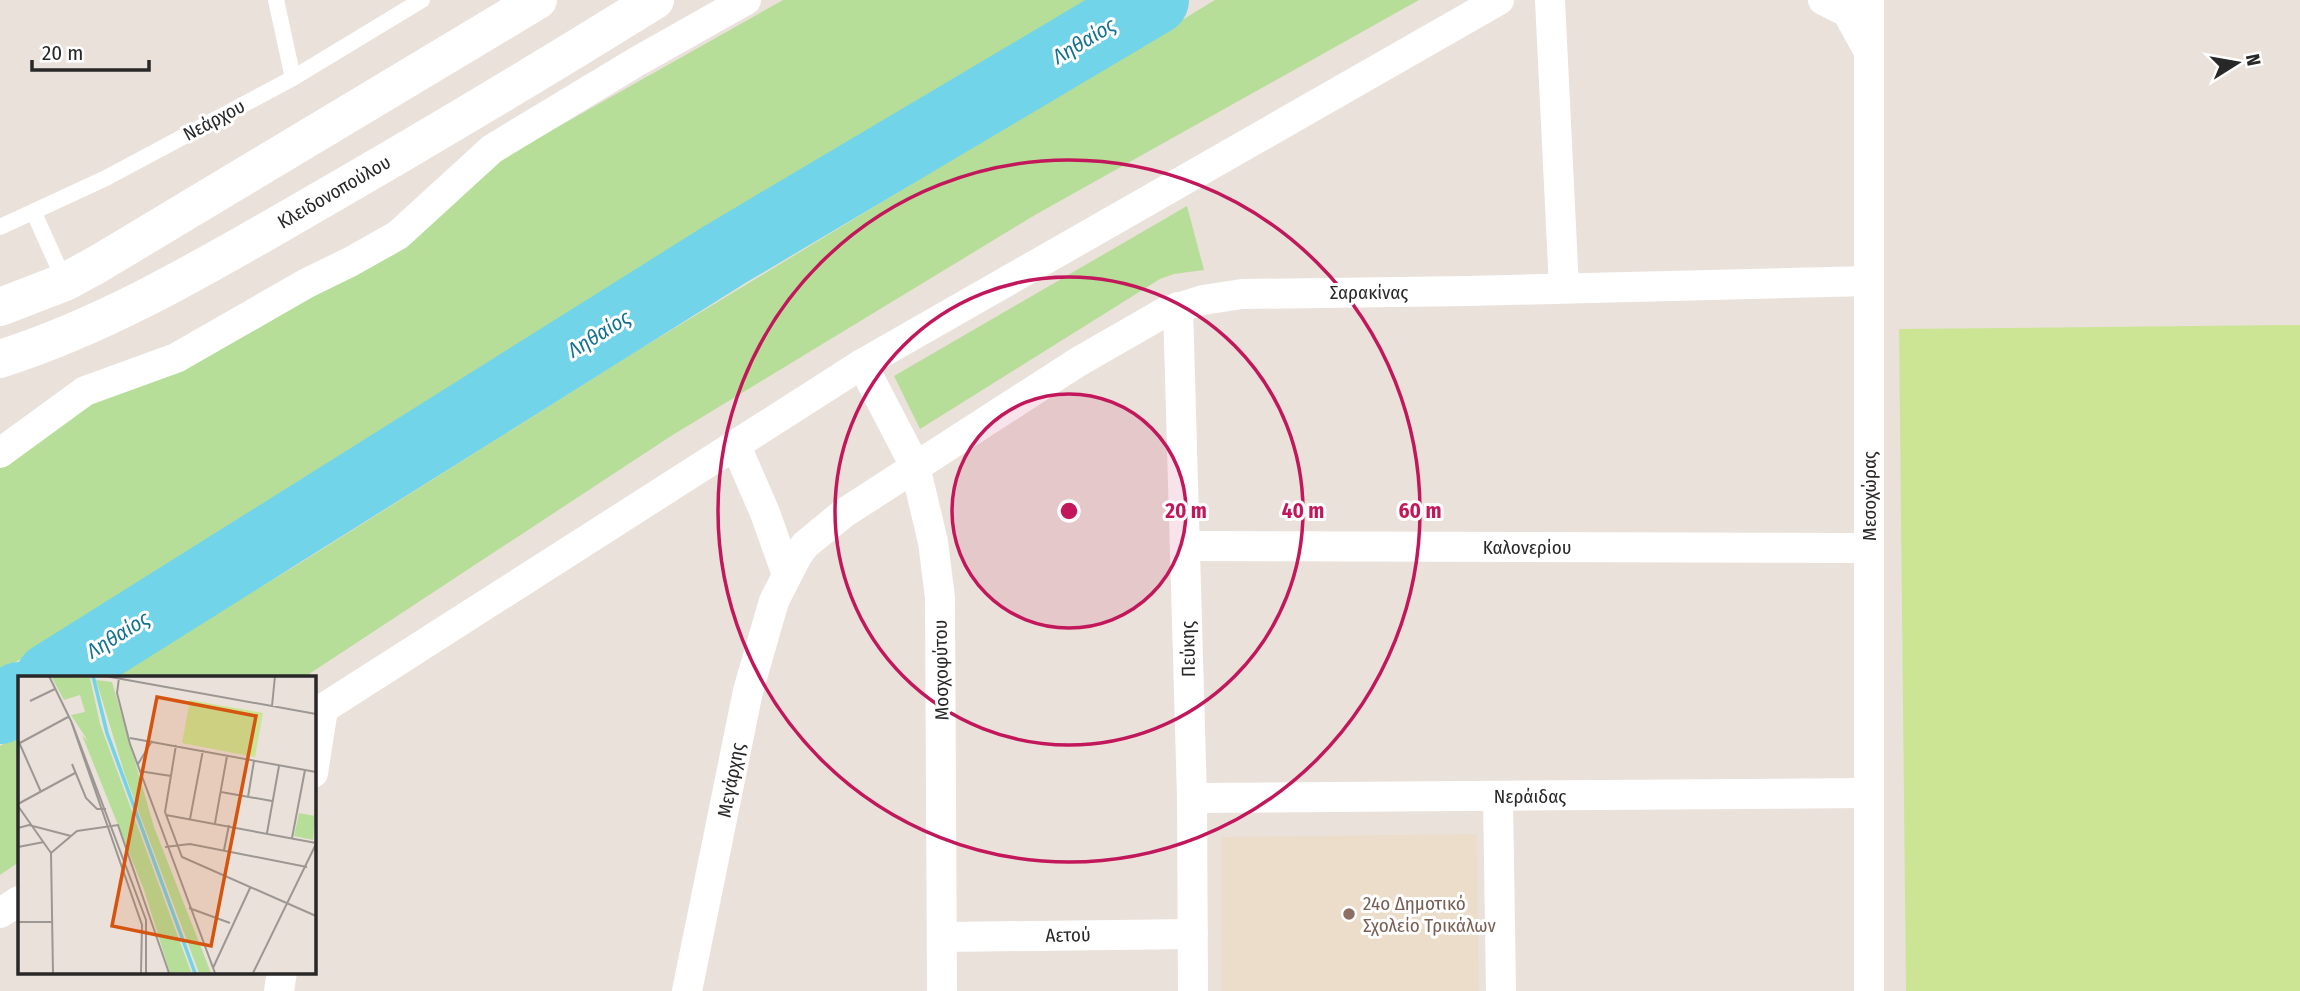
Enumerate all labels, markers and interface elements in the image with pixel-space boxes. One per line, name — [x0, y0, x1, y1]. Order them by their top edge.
water label: Ληθαίος — [1047, 11, 1121, 70]
scale bar — [32, 28, 149, 72]
north arrow — [2202, 28, 2272, 98]
text: 20 m — [42, 40, 83, 66]
text: N — [2241, 52, 2266, 68]
street label: Νεάρχου — [179, 94, 249, 146]
street label: Κλειδονοπούλου — [273, 150, 395, 234]
street label: Σαρακίνας — [1330, 281, 1408, 304]
water label: Ληθαίος — [562, 304, 636, 364]
street label: Μεσοχώρας — [1858, 451, 1881, 541]
text: 20 m — [1164, 498, 1207, 524]
text: 40 m — [1282, 498, 1324, 524]
text: 60 m — [1399, 498, 1441, 524]
centre of rings — [1057, 499, 1081, 523]
street label: Καλονερίου — [1483, 536, 1571, 559]
water label: Ληθαίος — [81, 605, 155, 665]
street label: Μοσχοφύτου — [929, 620, 953, 720]
street label: Πεύκης — [1176, 621, 1200, 677]
inset map — [18, 676, 315, 974]
street label: Μεγάρχης — [712, 741, 750, 819]
street label: Νεράιδας — [1494, 785, 1566, 808]
place label: 24ο Δημοτικό Σχολείο Τρικάλων — [1363, 892, 1496, 937]
marker: 24ο Δημοτικό Σχολείο Τρικάλων — [1341, 906, 1357, 922]
street label: Αετού — [1045, 923, 1091, 947]

